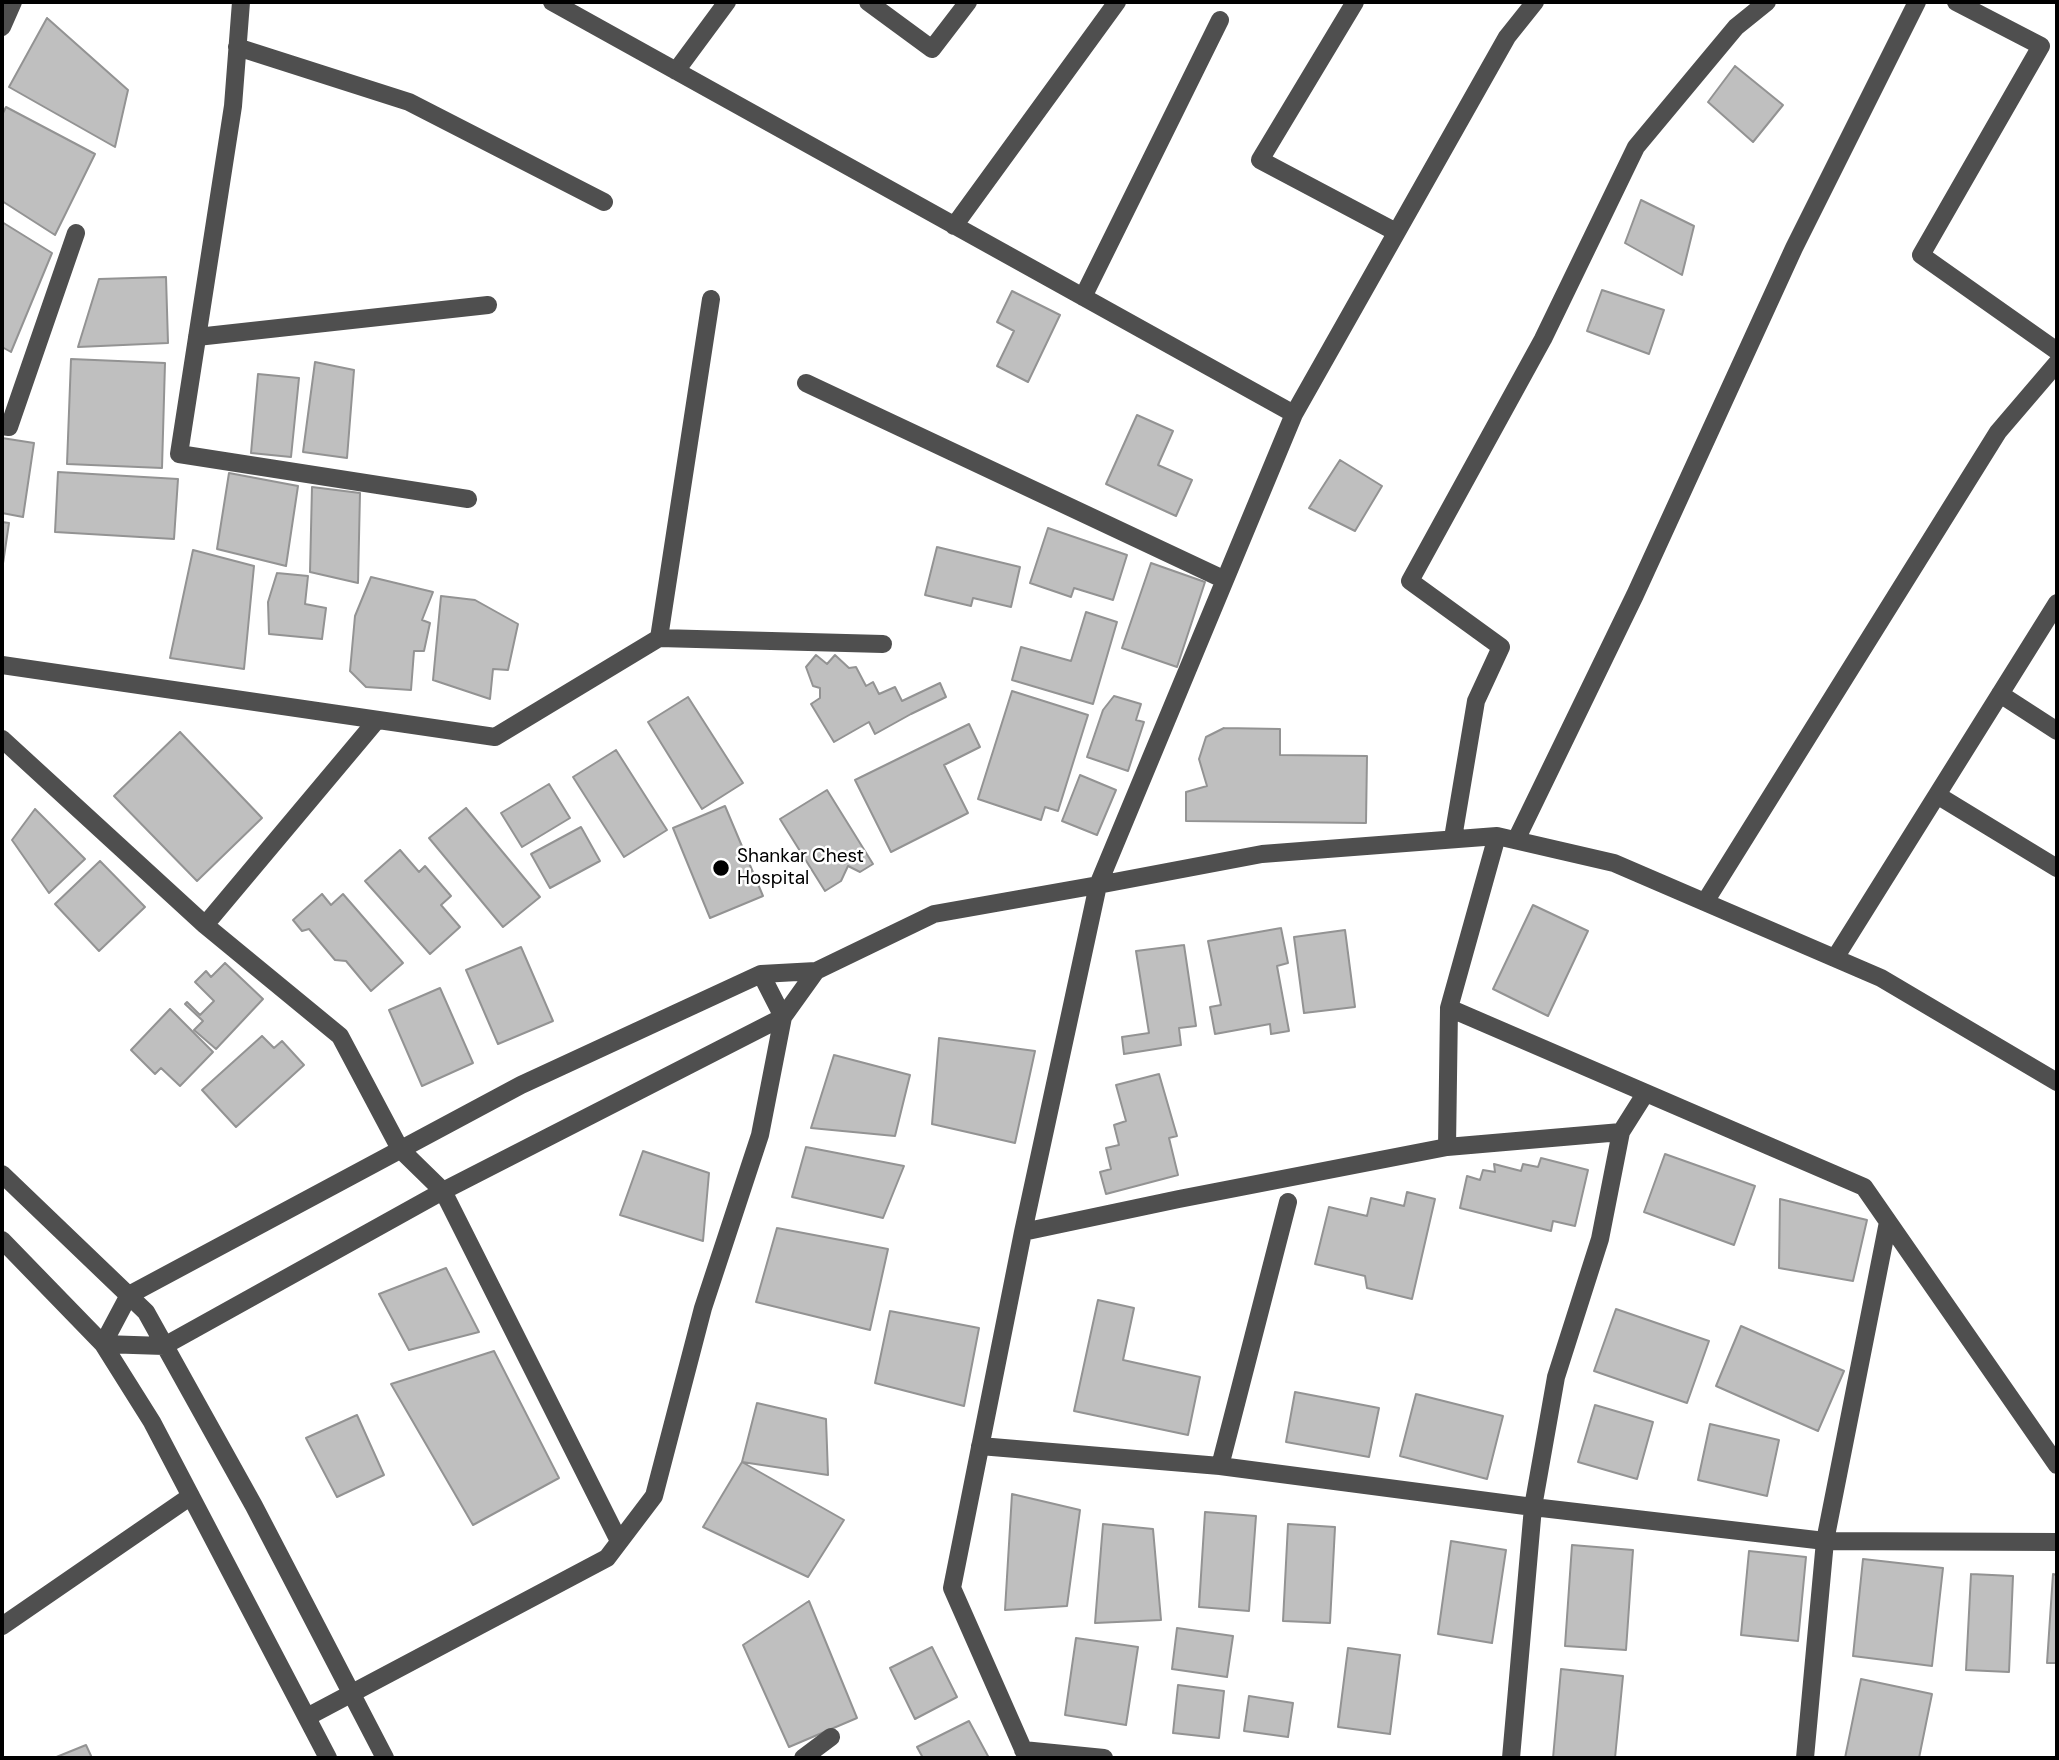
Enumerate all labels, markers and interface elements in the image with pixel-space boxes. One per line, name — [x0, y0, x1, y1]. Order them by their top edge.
place label: Shankar Chest Hospital — [737, 846, 864, 890]
marker: Shankar Chest Hospital — [711, 858, 731, 878]

